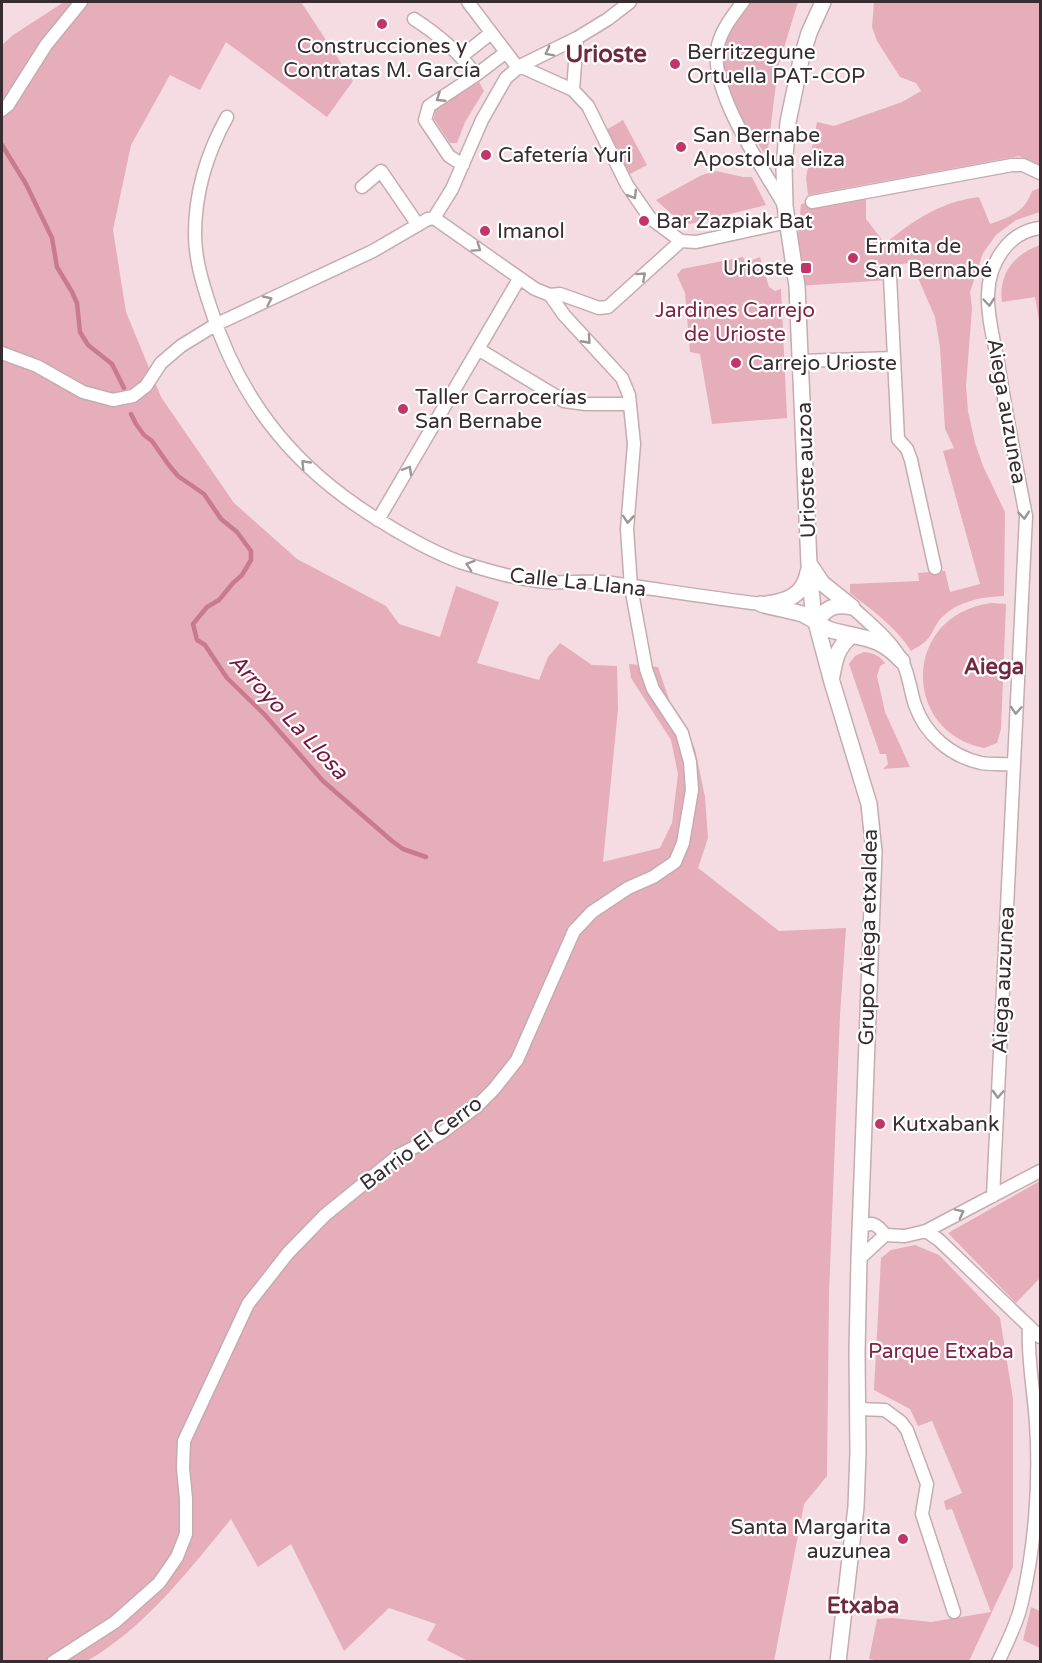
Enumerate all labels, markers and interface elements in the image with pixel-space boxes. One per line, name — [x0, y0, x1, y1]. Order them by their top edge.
marker: Construcciones y Contratas M. García — [375, 17, 389, 31]
place label: Construcciones y Contratas M. García — [283, 34, 481, 83]
district label: Urioste — [565, 40, 647, 69]
place label: Berritzegune Ortuella PAT-COP — [687, 40, 865, 89]
one-way arrow — [544, 45, 555, 56]
marker: Berritzegune Ortuella PAT-COP — [668, 57, 682, 71]
one-way arrow — [436, 91, 446, 103]
place label: San Bernabe Apostolua eliza — [693, 123, 845, 172]
marker: San Bernabe Apostolua eliza — [674, 140, 688, 154]
place label: Cafetería Yuri — [498, 143, 632, 168]
marker: Cafetería Yuri — [479, 148, 493, 162]
one-way arrow — [626, 188, 637, 199]
place label: Bar Zazpiak Bat — [656, 209, 813, 234]
marker: Bar Zazpiak Bat — [637, 214, 651, 228]
place label: Imanol — [497, 219, 565, 244]
marker: Imanol — [478, 224, 492, 238]
place label: Ermita de San Bernabé — [865, 234, 992, 283]
one-way arrow — [470, 241, 481, 252]
marker: Ermita de San Bernabé — [846, 251, 860, 265]
place label: Urioste — [723, 256, 794, 281]
marker: Urioste — [799, 261, 813, 275]
one-way arrow — [635, 272, 646, 283]
one-way arrow — [262, 295, 273, 307]
park label: Jardines Carrejo de Urioste — [655, 298, 815, 347]
one-way arrow — [982, 298, 995, 307]
one-way arrow — [580, 333, 591, 343]
street label: Aiega auzunea — [981, 336, 1032, 486]
place label: Carrejo Urioste — [748, 351, 897, 376]
marker: Carrejo Urioste — [729, 356, 743, 370]
place label: Taller Carrocerías San Bernabe — [415, 385, 587, 434]
street label: Urioste auzoa — [792, 401, 821, 539]
marker: Taller Carrocerías San Bernabe — [396, 402, 410, 416]
one-way arrow — [301, 461, 312, 472]
one-way arrow — [401, 465, 412, 476]
one-way arrow — [1017, 511, 1030, 520]
one-way arrow — [622, 515, 635, 524]
one-way arrow — [465, 559, 476, 572]
street label: Calle La Llana — [508, 563, 648, 602]
water label: Arroyo La Llosa — [224, 649, 353, 785]
district label: Aiega — [964, 654, 1024, 680]
one-way arrow — [1009, 705, 1022, 714]
street label: Grupo Aiega etxaldea — [854, 829, 883, 1046]
street label: Aiega auzunea — [987, 906, 1020, 1054]
one-way arrow — [992, 1089, 1005, 1098]
street label: Barrio El Cerro — [355, 1091, 487, 1196]
place label: Kutxabank — [892, 1112, 999, 1137]
marker: Kutxabank — [873, 1117, 887, 1131]
one-way arrow — [953, 1209, 964, 1221]
park label: Parque Etxaba — [868, 1339, 1014, 1364]
place label: Santa Margarita auzunea — [730, 1515, 891, 1564]
marker: Santa Margarita auzunea — [896, 1532, 910, 1546]
district label: Etxaba — [827, 1593, 899, 1619]

